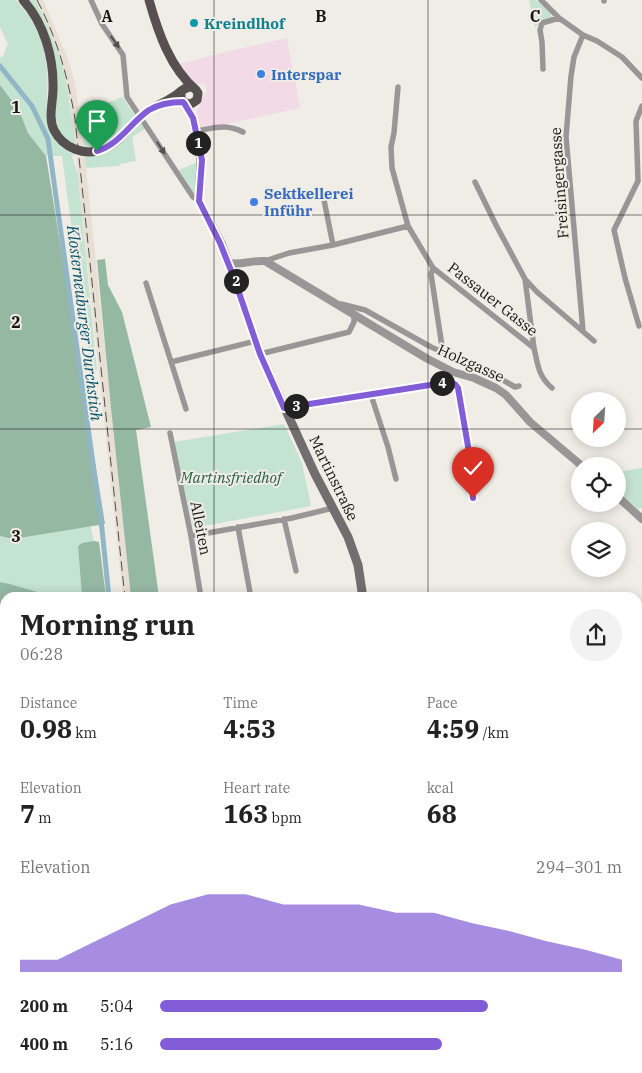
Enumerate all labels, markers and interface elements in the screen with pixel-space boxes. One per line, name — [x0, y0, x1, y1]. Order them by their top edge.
text: A — [101, 6, 113, 26]
text: B — [315, 6, 327, 26]
text: C — [530, 6, 540, 26]
place label: Kreindlhof — [204, 14, 286, 33]
marker: Kreindlhof — [188, 17, 200, 29]
one-way arrow — [110, 36, 120, 49]
place label: Interspar — [271, 65, 342, 84]
marker: Interspar — [255, 68, 267, 80]
text: 1 — [11, 97, 21, 117]
pin — [76, 100, 118, 151]
icon: arrive — [83, 107, 111, 135]
street label: Freisingergasse — [546, 127, 572, 239]
pin: 1 — [186, 130, 210, 156]
text: 1 — [194, 134, 203, 152]
one-way arrow — [156, 142, 166, 155]
place label: Sektkellerei Inführ — [264, 184, 353, 220]
marker: Sektkellerei Inführ — [248, 196, 260, 208]
water label: Klosterneuburger Durchstich — [63, 223, 107, 422]
street label: Passauer Gasse — [444, 258, 542, 340]
pin: 2 — [224, 268, 248, 294]
text: 2 — [232, 272, 241, 290]
text: 2 — [11, 312, 21, 332]
street label: Holzgasse — [435, 340, 507, 386]
pin: 4 — [430, 370, 454, 396]
text: 4 — [438, 374, 447, 392]
north arrow — [571, 392, 626, 448]
map controls — [571, 392, 626, 577]
pin: 3 — [284, 394, 308, 418]
text: 3 — [292, 397, 301, 415]
street label: Martinstraße — [305, 432, 363, 524]
pin — [452, 447, 494, 498]
icon: check — [459, 454, 487, 482]
button: locate — [571, 457, 626, 512]
park label: Martinsfriedhof — [180, 468, 285, 487]
street label: Alleiten — [186, 499, 216, 557]
button: layers — [571, 522, 626, 577]
text: 3 — [11, 526, 21, 546]
text: Morning run — [20, 606, 195, 643]
button: share — [570, 609, 622, 661]
text: 06:28 — [20, 644, 63, 664]
text: Distance — [20, 694, 77, 712]
text: Time — [223, 694, 258, 712]
text: Pace — [427, 694, 457, 712]
text: 0.98 — [20, 712, 72, 745]
text: 4:53 — [223, 712, 276, 745]
text: 4:59 — [427, 712, 479, 745]
text: km — [72, 724, 97, 742]
text: /km — [479, 724, 509, 742]
text: Elevation — [20, 779, 82, 797]
text: Heart rate — [223, 779, 290, 797]
text: kcal — [427, 779, 454, 797]
text: 7 — [20, 797, 35, 830]
text: 163 — [223, 797, 268, 830]
text: 68 — [427, 797, 457, 830]
text: m — [35, 809, 52, 827]
text: bpm — [268, 809, 302, 827]
text: Elevation — [20, 857, 90, 877]
text: 294–301 m — [536, 857, 622, 877]
text: 200 m — [20, 996, 68, 1016]
text: 5:04 — [100, 996, 133, 1016]
text: 400 m — [20, 1034, 68, 1054]
text: 5:16 — [100, 1034, 133, 1054]

